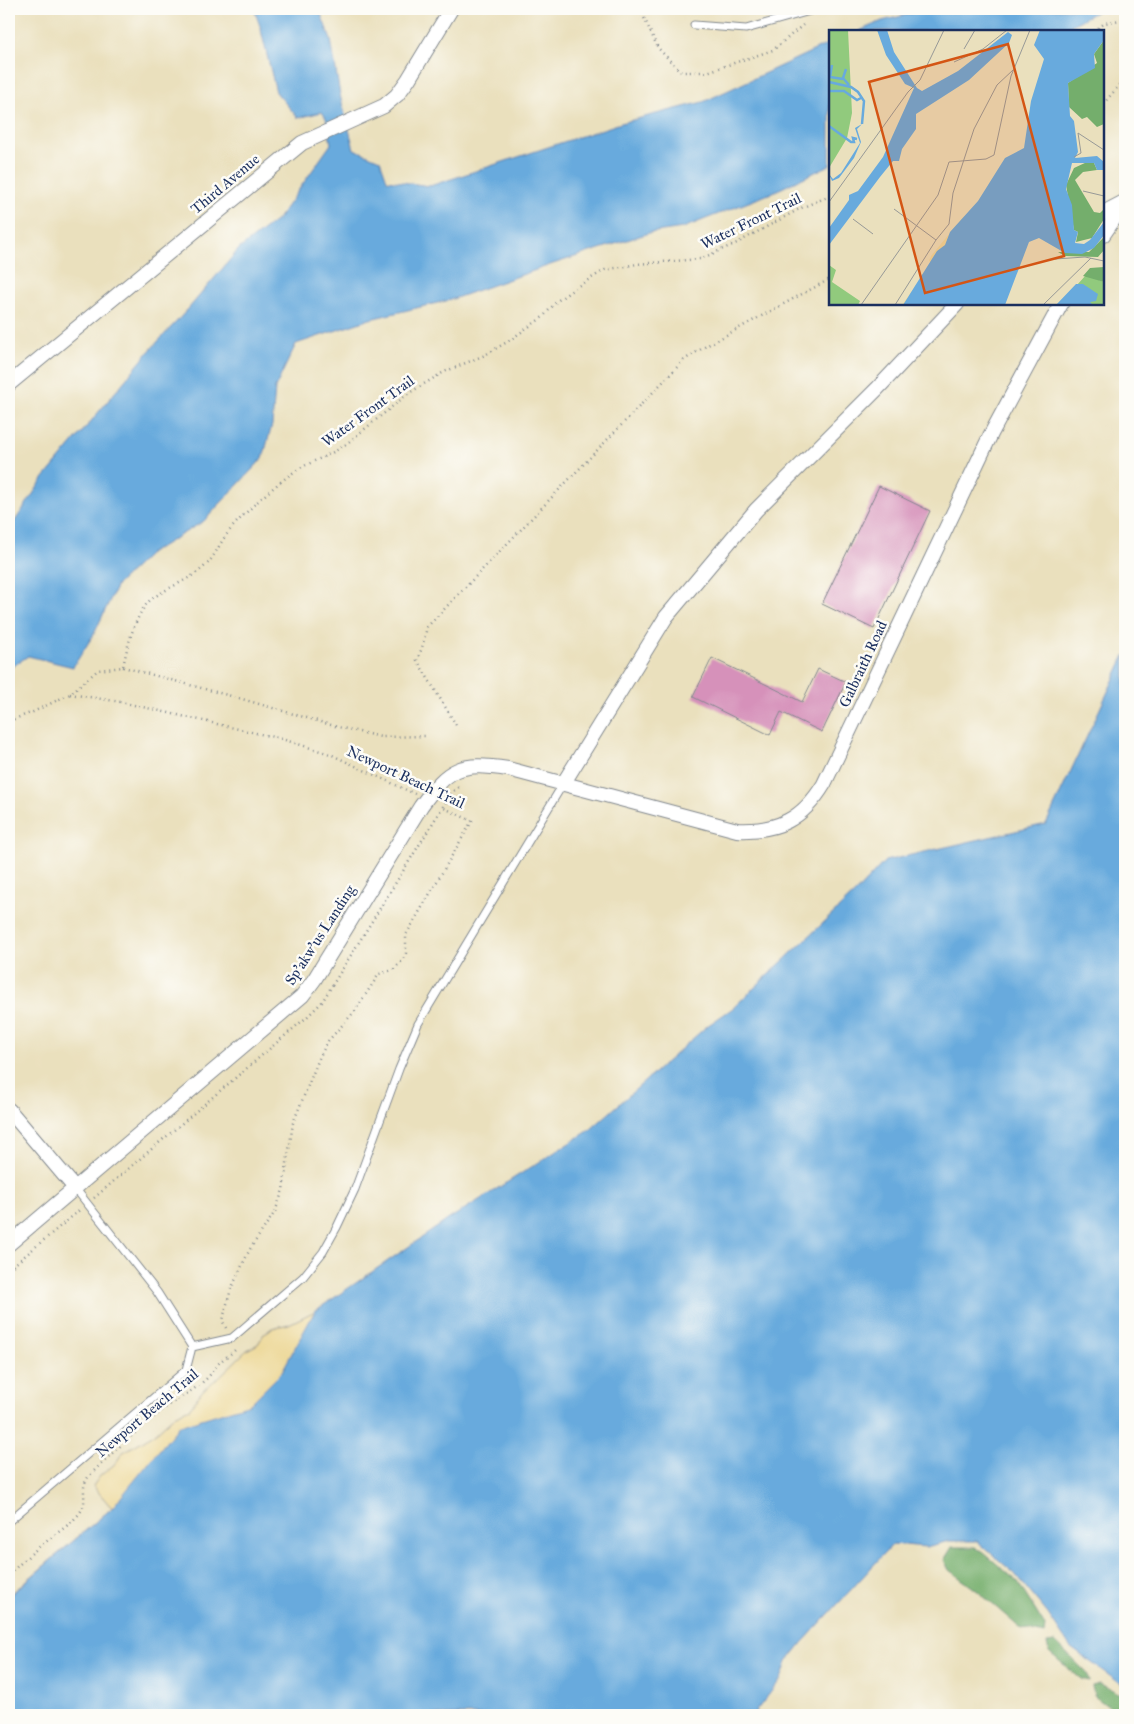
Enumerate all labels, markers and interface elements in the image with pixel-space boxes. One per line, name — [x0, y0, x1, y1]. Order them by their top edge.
inset map — [829, 30, 1104, 305]
street label: Third Avenue — [187, 150, 263, 218]
street label: Water Front Trail — [698, 188, 805, 253]
street label: Water Front Trail — [318, 371, 418, 450]
street label: Galbraith Road — [835, 617, 891, 710]
street label: Newport Beach Trail — [344, 742, 469, 813]
street label: Sp’akw’us Landing — [281, 881, 360, 988]
street label: Newport Beach Trail — [92, 1364, 203, 1461]

